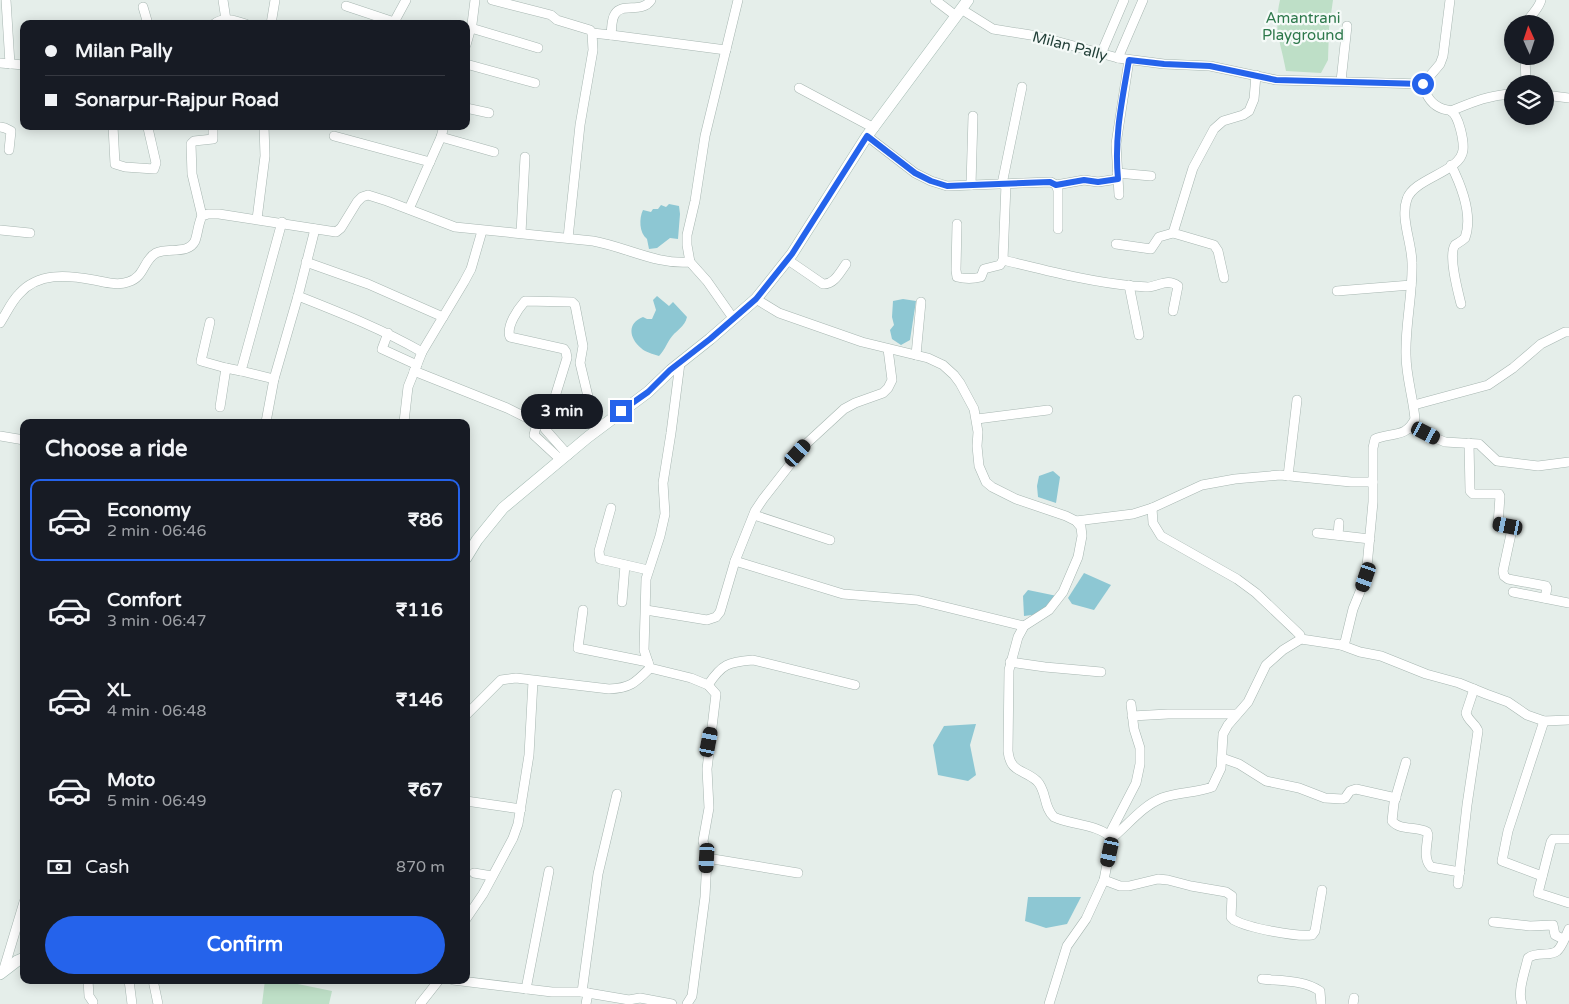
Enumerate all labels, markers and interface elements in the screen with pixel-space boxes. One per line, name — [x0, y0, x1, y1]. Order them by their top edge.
park label: Amantrani Playground — [1262, 9, 1344, 44]
north arrow — [1504, 15, 1554, 65]
map controls — [1504, 15, 1554, 125]
street label: Milan Pally — [1031, 27, 1109, 65]
text: Milan Pally — [75, 40, 172, 62]
route start — [1412, 73, 1434, 95]
button: layers — [1504, 75, 1554, 125]
text: Sonarpur-Rajpur Road — [75, 89, 279, 111]
callout: 3 min — [521, 394, 604, 428]
route end — [610, 400, 632, 422]
text: 3 min — [541, 401, 583, 421]
car — [1409, 420, 1442, 446]
text: Choose a ride — [45, 436, 188, 462]
car — [782, 437, 813, 469]
icon: car — [47, 498, 92, 543]
text: Economy — [107, 499, 191, 521]
text: ₹86 — [408, 509, 443, 531]
car — [1491, 516, 1524, 536]
text: 2 min · 06:46 — [107, 521, 206, 541]
car — [1354, 560, 1377, 594]
icon: car — [47, 588, 92, 633]
text: Comfort — [107, 589, 181, 611]
text: ₹116 — [396, 599, 443, 621]
text: 3 min · 06:47 — [107, 611, 206, 631]
icon: car — [47, 678, 92, 723]
text: XL — [107, 679, 131, 701]
text: ₹146 — [396, 689, 443, 711]
text: 4 min · 06:48 — [107, 701, 206, 721]
car — [698, 726, 719, 758]
icon: car — [47, 768, 92, 813]
text: Moto — [107, 769, 155, 791]
text: ₹67 — [408, 779, 443, 801]
text: 5 min · 06:49 — [107, 791, 206, 811]
car — [1099, 836, 1120, 868]
car — [698, 843, 715, 873]
icon: cash — [45, 853, 73, 881]
text: Cash — [85, 856, 130, 878]
text: 870 m — [396, 857, 445, 877]
button: Confirm — [45, 916, 445, 974]

